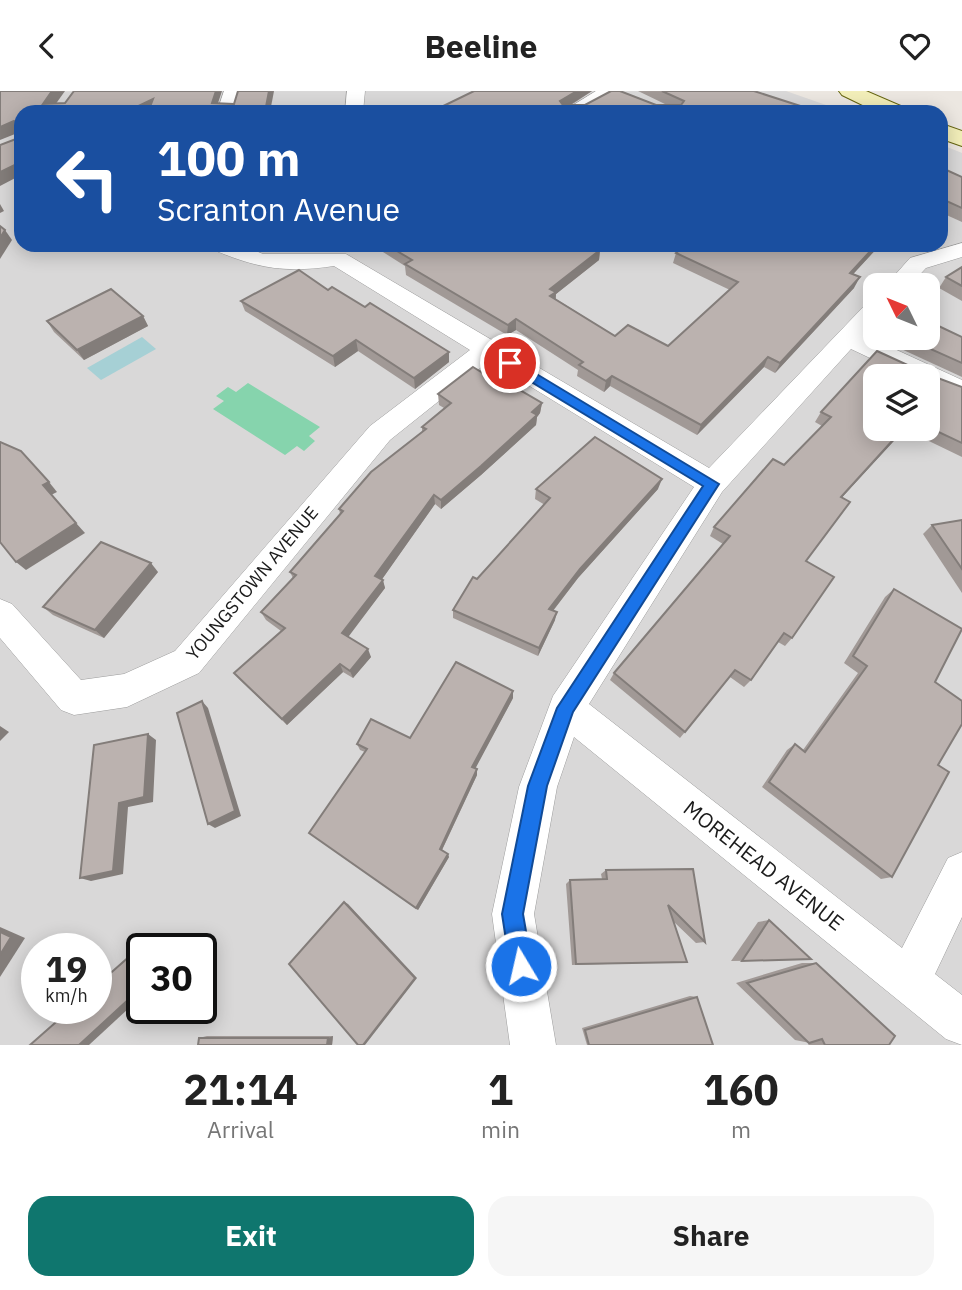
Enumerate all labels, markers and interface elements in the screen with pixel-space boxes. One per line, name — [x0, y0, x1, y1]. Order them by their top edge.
text: Beeline — [424, 25, 538, 67]
icon: back — [28, 27, 66, 65]
icon: heart — [896, 27, 934, 65]
text: 100 m — [157, 126, 301, 189]
icon: left — [42, 133, 133, 224]
text: Scranton Avenue — [157, 188, 400, 230]
north arrow — [863, 273, 940, 350]
map controls — [863, 273, 940, 441]
pin — [480, 333, 540, 393]
icon: arrive — [491, 344, 529, 382]
button: layers — [863, 364, 940, 441]
street label: YOUNGSTOWN AVENUE — [181, 501, 323, 665]
street label: MOREHEAD AVENUE — [678, 794, 850, 936]
position arrow — [484, 929, 558, 1003]
speed limit sign: 30 — [126, 933, 217, 1024]
text: 19 — [45, 946, 88, 992]
text: km/h — [45, 984, 88, 1007]
text: 21:14 — [183, 1062, 298, 1117]
text: 1 — [488, 1062, 513, 1117]
text: 160 — [703, 1062, 779, 1117]
text: Arrival — [207, 1114, 274, 1144]
text: min — [481, 1114, 520, 1144]
text: m — [731, 1114, 751, 1144]
button: Exit — [28, 1196, 474, 1276]
button: Share — [488, 1196, 934, 1276]

